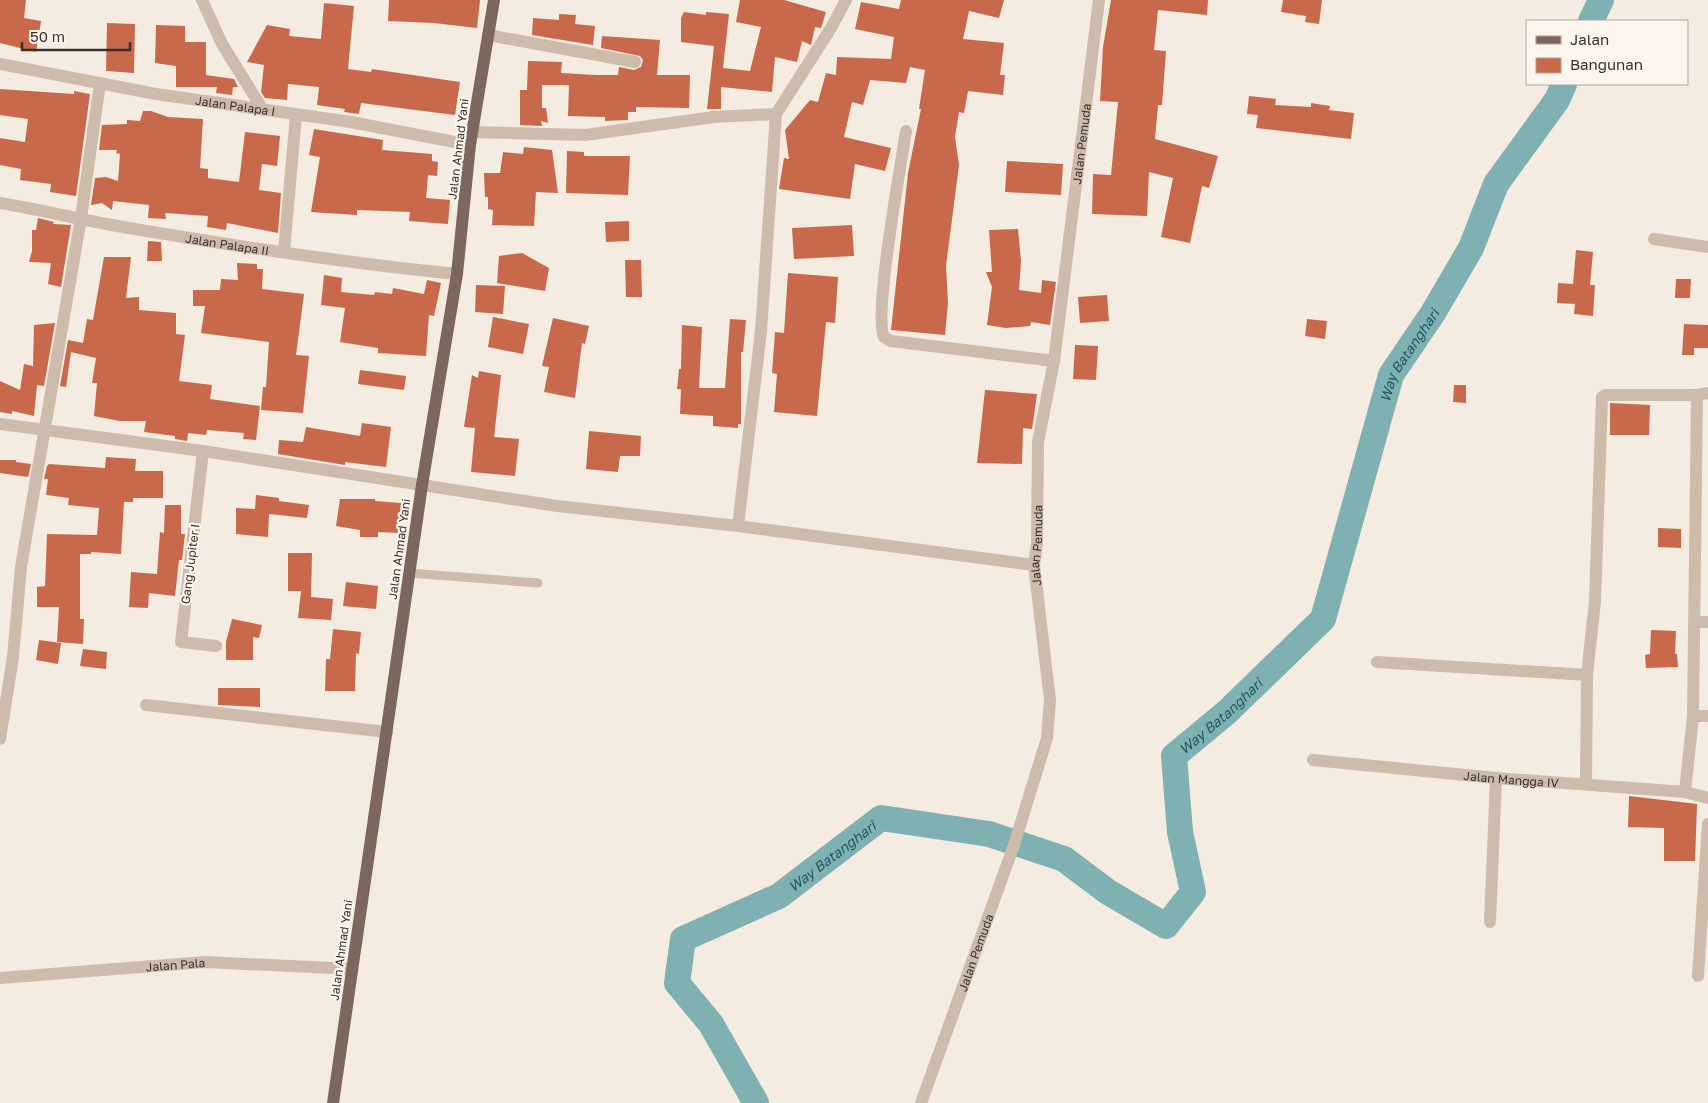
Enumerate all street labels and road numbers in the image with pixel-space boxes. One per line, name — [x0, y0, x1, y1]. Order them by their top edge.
street label: Jalan Palapa I — [194, 92, 276, 119]
street label: Jalan Ahmad Yani — [444, 98, 472, 200]
street label: Jalan Pemuda — [1069, 103, 1094, 185]
street label: Jalan Palapa II — [184, 230, 270, 258]
street label: Jalan Ahmad Yani — [384, 498, 414, 600]
street label: Jalan Pemuda — [1026, 505, 1045, 587]
street label: Gang Jupiter I — [178, 523, 202, 605]
street label: Jalan Mangga IV — [1463, 767, 1559, 790]
street label: Jalan Ahmad Yani — [326, 899, 356, 1001]
street label: Jalan Pemuda — [954, 912, 996, 993]
street label: Jalan Pala — [145, 955, 206, 974]

